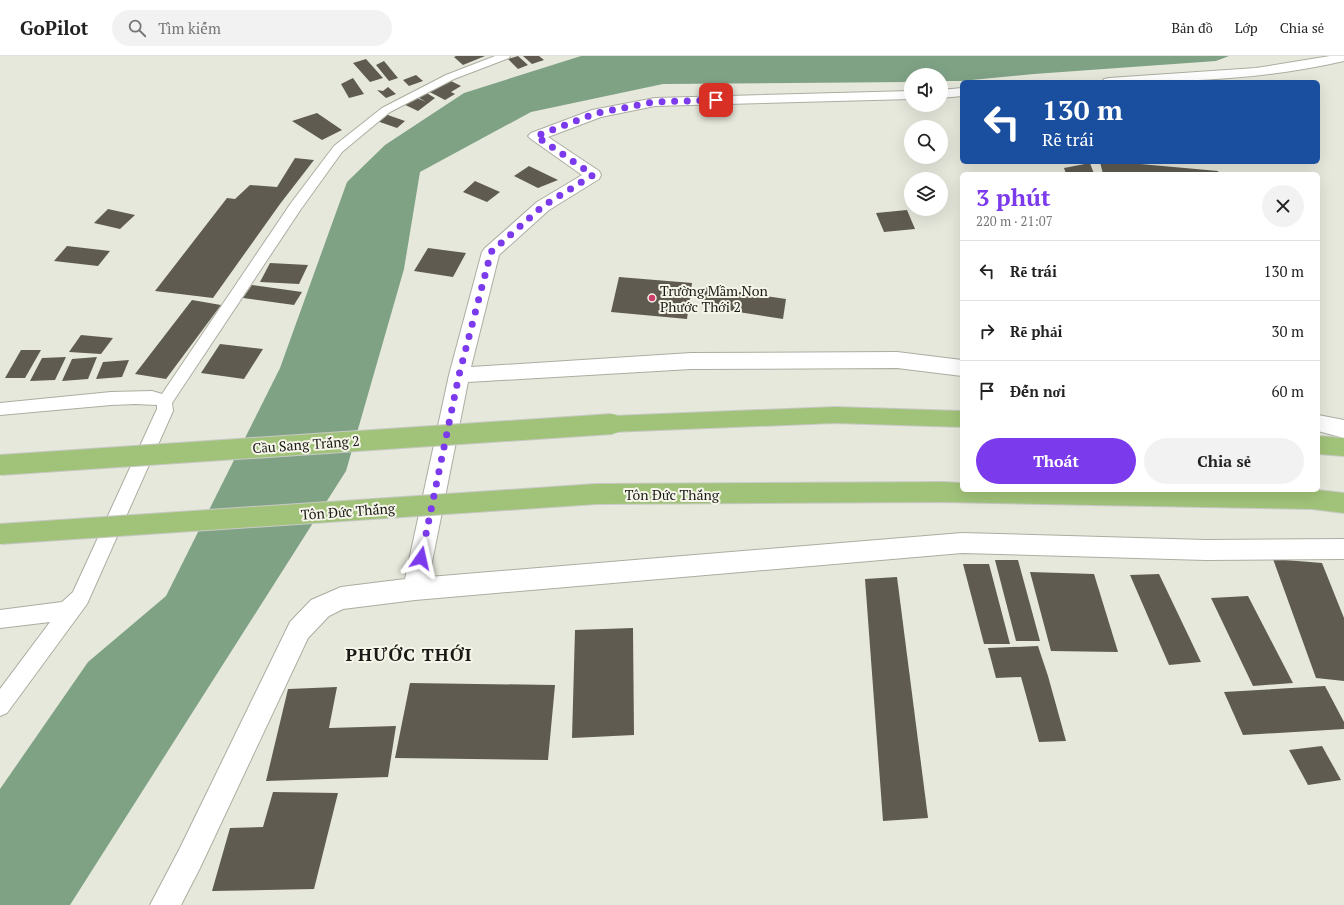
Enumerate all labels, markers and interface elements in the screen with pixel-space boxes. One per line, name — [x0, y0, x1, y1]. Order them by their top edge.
search box — [112, 10, 392, 46]
text: GoPilot — [20, 15, 88, 40]
icon: search — [126, 17, 148, 39]
text: Tìm kiếm — [158, 18, 221, 38]
text: Bản đồ — [1171, 18, 1213, 37]
text: Lớp — [1235, 18, 1258, 37]
text: Chia sẻ — [1280, 18, 1324, 37]
map controls — [904, 68, 948, 216]
button: sound — [904, 68, 948, 112]
pin — [699, 83, 733, 117]
icon: arrive — [705, 89, 727, 111]
text: 130 m — [1042, 91, 1123, 128]
icon: left — [976, 96, 1028, 148]
button: search — [904, 120, 948, 164]
text: Rẽ trái — [1042, 127, 1094, 151]
button: layers — [904, 172, 948, 216]
text: 3 phút — [976, 181, 1051, 213]
button: close — [1262, 185, 1304, 227]
text: 220 m · 21:07 — [976, 212, 1053, 230]
icon: left — [976, 260, 998, 282]
text: Rẽ trái — [1010, 261, 1057, 281]
text: 130 m — [1263, 261, 1304, 281]
place label: Trường Mầm Non Phước Thới 2 — [660, 281, 769, 316]
marker: Trường Mầm Non Phước Thới 2 — [647, 293, 657, 303]
icon: right — [976, 320, 998, 342]
text: Rẽ phải — [1010, 321, 1062, 341]
text: 30 m — [1271, 321, 1304, 341]
icon: arrive — [976, 380, 998, 402]
text: Đến nơi — [1010, 381, 1066, 401]
text: 60 m — [1271, 381, 1304, 401]
street label: Cầu Sang Trắng 2 — [252, 431, 360, 457]
button: Thoát — [976, 438, 1136, 484]
button: Chia sẻ — [1144, 438, 1304, 484]
street label: Tôn Đức Thắng — [625, 485, 720, 504]
street label: Tôn Đức Thắng — [300, 498, 396, 524]
position arrow — [400, 537, 442, 579]
district label: PHƯỚC THỚI — [346, 642, 472, 666]

